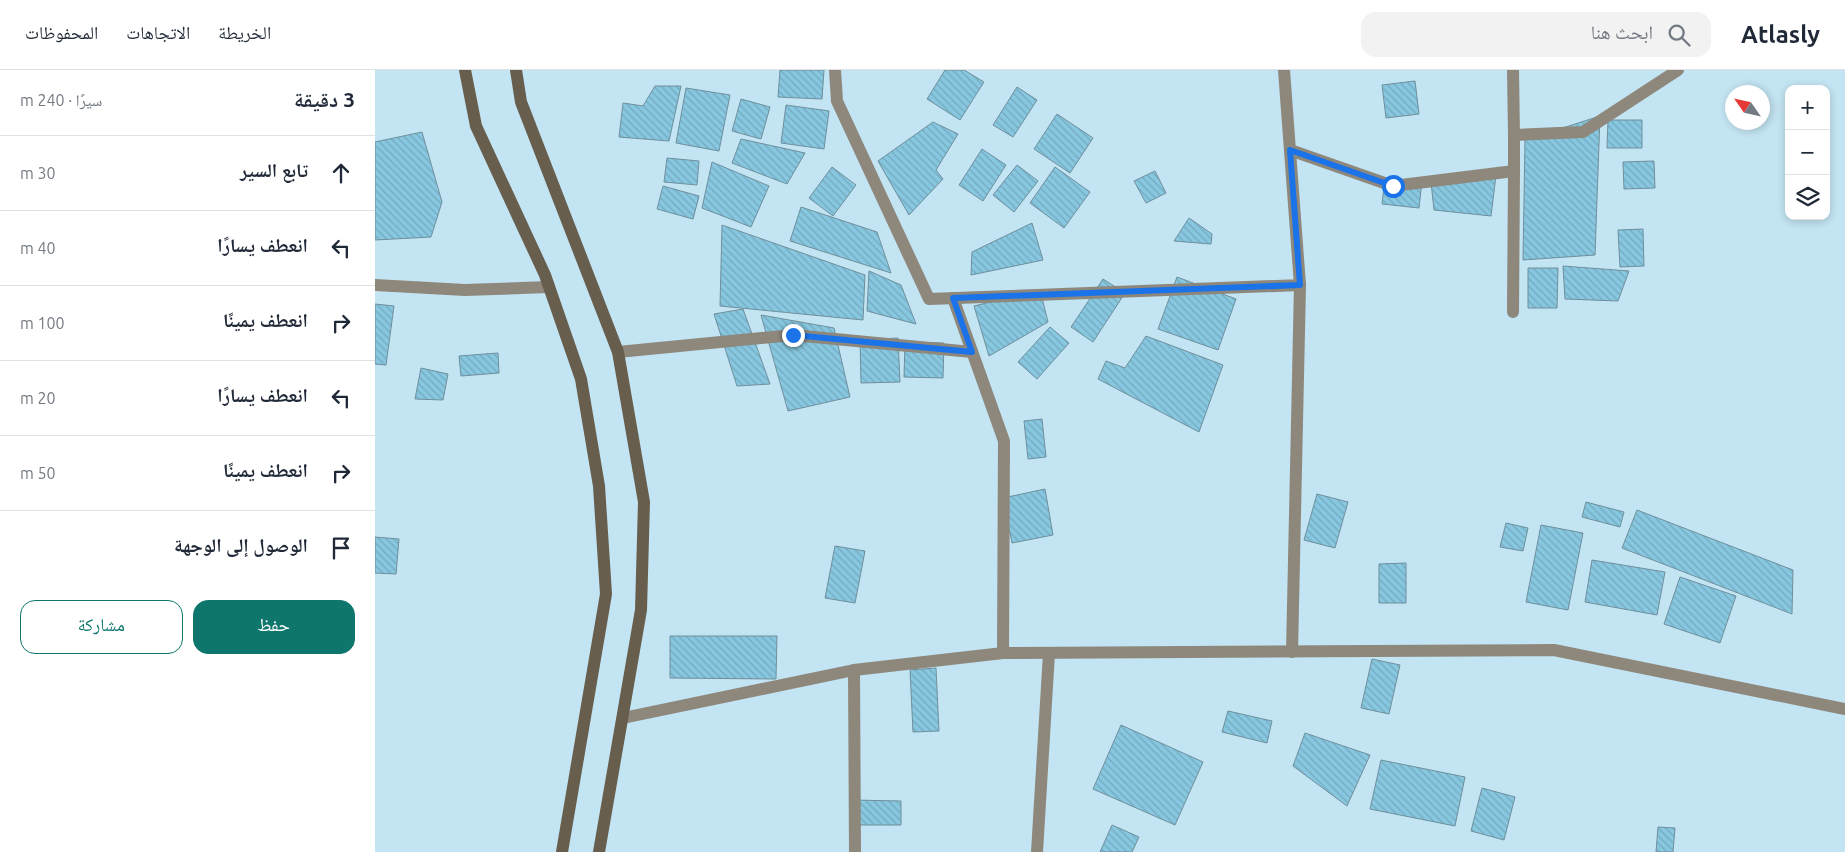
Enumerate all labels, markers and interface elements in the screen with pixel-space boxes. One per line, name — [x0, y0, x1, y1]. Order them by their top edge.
search box — [1361, 12, 1711, 57]
text: ابحث هنا — [1591, 21, 1653, 43]
icon: search — [1665, 21, 1693, 49]
text: Atlasly — [1741, 21, 1820, 48]
text: المحفوظات — [25, 22, 98, 42]
text: الاتجاهات — [126, 22, 190, 42]
text: الخريطة — [218, 22, 271, 42]
north arrow — [1725, 85, 1770, 130]
map controls — [1785, 85, 1830, 220]
button: + — [1785, 85, 1830, 130]
text: 3 دقيقة — [294, 87, 355, 111]
text: سيرًا · 240 m — [20, 91, 102, 109]
button: − — [1785, 130, 1830, 175]
text: تابع السير — [240, 159, 308, 181]
icon: ahead — [327, 159, 355, 187]
text: 30 m — [20, 164, 56, 182]
route start — [1382, 175, 1405, 198]
button: layers — [1785, 175, 1830, 220]
text: انعطف يسارًا — [217, 234, 308, 256]
icon: left — [327, 234, 355, 262]
text: 40 m — [20, 239, 56, 257]
text: انعطف يمينًا — [223, 309, 308, 331]
icon: right — [327, 309, 355, 337]
text: 100 m — [20, 314, 65, 332]
route end — [782, 324, 805, 347]
text: انعطف يسارًا — [217, 384, 308, 406]
icon: left — [327, 384, 355, 412]
text: 20 m — [20, 389, 56, 407]
text: انعطف يمينًا — [223, 459, 308, 481]
icon: right — [327, 459, 355, 487]
text: 50 m — [20, 464, 56, 482]
text: الوصول إلى الوجهة — [174, 534, 308, 556]
icon: arrive — [327, 534, 355, 562]
button: مشاركة — [20, 600, 183, 654]
button: حفظ — [193, 600, 355, 654]

